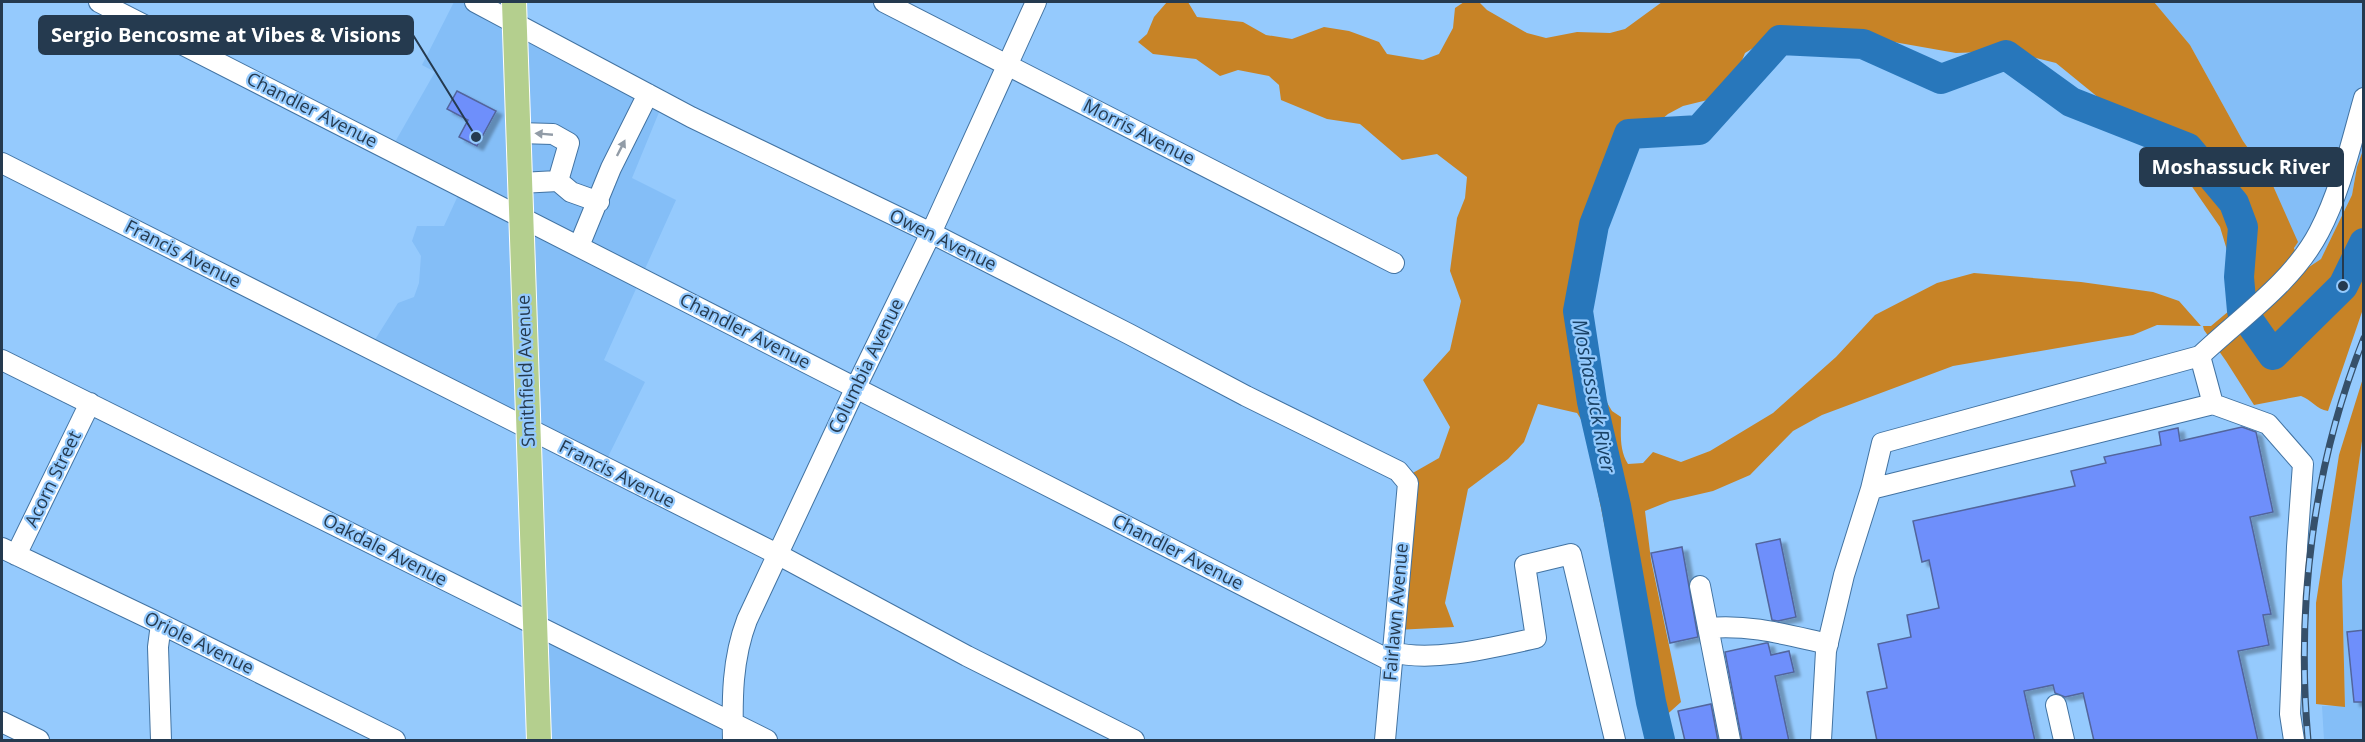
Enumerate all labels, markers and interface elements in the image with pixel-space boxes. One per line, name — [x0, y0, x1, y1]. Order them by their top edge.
callout: Sergio Bencosme at Vibes & Visions — [39, 16, 413, 54]
text: Sergio Bencosme at Vibes & Visions — [51, 21, 401, 48]
street label: Chandler Avenue — [243, 66, 382, 152]
street label: Morris Avenue — [1080, 93, 1199, 170]
one-way arrow — [535, 130, 554, 139]
one-way arrow — [616, 139, 626, 156]
callout: Moshassuck River — [2140, 148, 2343, 186]
text: Moshassuck River — [2152, 153, 2330, 180]
street label: Owen Avenue — [886, 203, 1001, 275]
street label: Francis Avenue — [122, 214, 245, 293]
street label: Chandler Avenue — [676, 287, 815, 373]
street label: Columbia Avenue — [822, 294, 908, 437]
street label: Smithfield Avenue — [510, 295, 540, 447]
water label: Moshassuck River — [1566, 317, 1623, 476]
street label: Acorn Street — [18, 426, 86, 531]
street label: Francis Avenue — [556, 434, 679, 513]
street label: Oakdale Avenue — [319, 507, 452, 591]
street label: Chandler Avenue — [1109, 508, 1248, 594]
street label: Fairlawn Avenue — [1377, 542, 1413, 682]
street label: Oriole Avenue — [141, 605, 258, 679]

